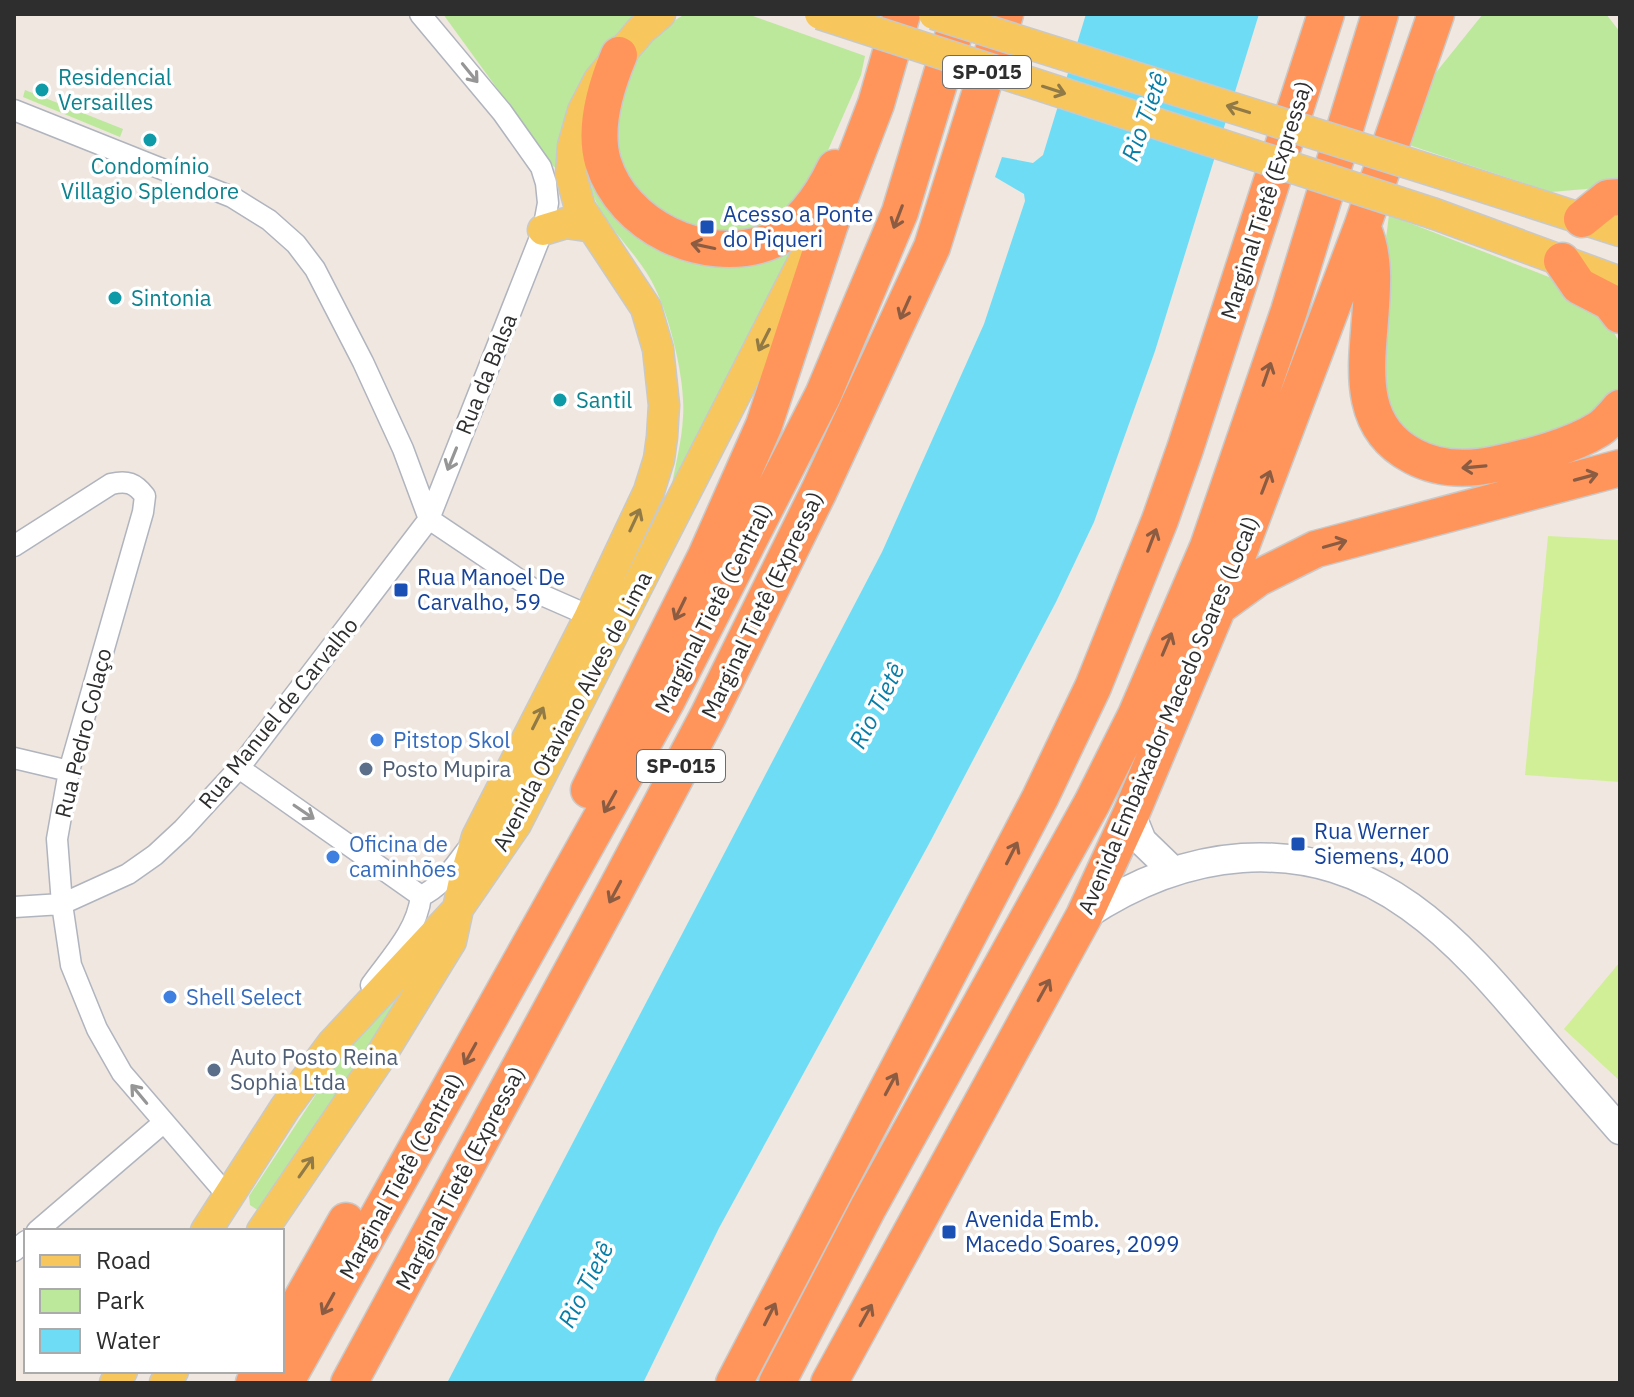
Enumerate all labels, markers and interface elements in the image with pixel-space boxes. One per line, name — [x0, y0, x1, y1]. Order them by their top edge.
road number: SP-015 — [943, 56, 1031, 88]
place label: Residencial Versailles — [58, 62, 172, 116]
one-way arrow — [461, 63, 479, 83]
water label: Rio Tietê — [1113, 68, 1175, 165]
street label: Marginal Tietê (Expressa) — [1213, 77, 1318, 323]
marker: Residencial Versailles — [33, 81, 51, 99]
one-way arrow — [1040, 83, 1066, 98]
one-way arrow — [1226, 101, 1251, 116]
marker: Condomínio Villagio Splendore — [141, 131, 159, 149]
place label: Condomínio Villagio Splendore — [61, 151, 239, 205]
place label: Acesso a Ponte do Piqueri — [723, 199, 873, 253]
one-way arrow — [890, 204, 904, 229]
marker: Acesso a Ponte do Piqueri — [698, 218, 716, 236]
one-way arrow — [690, 238, 716, 253]
place label: Sintonia — [131, 283, 212, 312]
marker: Sintonia — [106, 289, 124, 307]
one-way arrow — [896, 295, 911, 320]
street label: Rua da Balsa — [448, 309, 523, 438]
one-way arrow — [756, 327, 771, 351]
one-way arrow — [1261, 362, 1276, 387]
place label: Santil — [576, 385, 632, 414]
marker: Santil — [551, 391, 569, 409]
one-way arrow — [444, 446, 459, 471]
one-way arrow — [1461, 460, 1488, 475]
one-way arrow — [1573, 469, 1599, 484]
one-way arrow — [1260, 470, 1274, 495]
street label: Marginal Tietê (Expressa) — [694, 486, 829, 723]
street label: Marginal Tietê (Central) — [647, 498, 778, 717]
one-way arrow — [628, 509, 643, 533]
street label: Avenida Embaixador Macedo Soares (Local) — [1070, 511, 1265, 918]
one-way arrow — [1146, 528, 1160, 553]
one-way arrow — [1322, 536, 1348, 551]
place label: Rua Manoel De Carvalho, 59 — [417, 562, 565, 616]
street label: Avenida Otaviano Alves de Lima — [485, 566, 658, 856]
marker: Rua Manoel De Carvalho, 59 — [392, 581, 410, 599]
one-way arrow — [672, 597, 687, 621]
street label: Rua Manuel de Carvalho — [191, 611, 364, 814]
one-way arrow — [1160, 632, 1175, 657]
street label: Rua Pedro Colaço — [47, 645, 118, 821]
water label: Rio Tietê — [841, 657, 911, 754]
one-way arrow — [531, 707, 546, 731]
place label: Pitstop Skol — [393, 725, 510, 754]
marker: Pitstop Skol — [368, 731, 386, 749]
road number: SP-015 — [637, 750, 725, 782]
place label: Posto Mupira — [382, 754, 512, 783]
marker: Posto Mupira — [357, 760, 375, 778]
one-way arrow — [602, 790, 618, 813]
one-way arrow — [292, 804, 314, 820]
place label: Rua Werner Siemens, 400 — [1314, 816, 1450, 870]
place label: Oficina de caminhões — [349, 829, 457, 883]
marker: Rua Werner Siemens, 400 — [1289, 835, 1307, 853]
one-way arrow — [1004, 842, 1020, 866]
marker: Oficina de caminhões — [324, 848, 342, 866]
one-way arrow — [606, 880, 622, 903]
one-way arrow — [1037, 978, 1053, 1002]
place label: Shell Select — [186, 982, 302, 1011]
marker: Shell Select — [161, 988, 179, 1006]
one-way arrow — [462, 1041, 477, 1065]
place label: Auto Posto Reina Sophia Ltda — [230, 1042, 398, 1096]
marker: Auto Posto Reina Sophia Ltda — [205, 1061, 223, 1079]
street label: Marginal Tietê (Expressa) — [388, 1061, 531, 1295]
street label: Marginal Tietê (Central) — [332, 1068, 469, 1284]
one-way arrow — [884, 1072, 900, 1096]
one-way arrow — [130, 1084, 148, 1105]
one-way arrow — [298, 1157, 315, 1179]
place label: Avenida Emb. Macedo Soares, 2099 — [965, 1204, 1179, 1258]
marker: Avenida Emb. Macedo Soares, 2099 — [940, 1223, 958, 1241]
legend — [24, 1229, 284, 1373]
water label: Rio Tietê — [550, 1236, 620, 1333]
text: Road — [96, 1244, 151, 1276]
text: Park — [96, 1284, 145, 1316]
one-way arrow — [320, 1292, 336, 1316]
one-way arrow — [763, 1302, 779, 1326]
one-way arrow — [859, 1303, 875, 1327]
text: Water — [96, 1324, 160, 1356]

